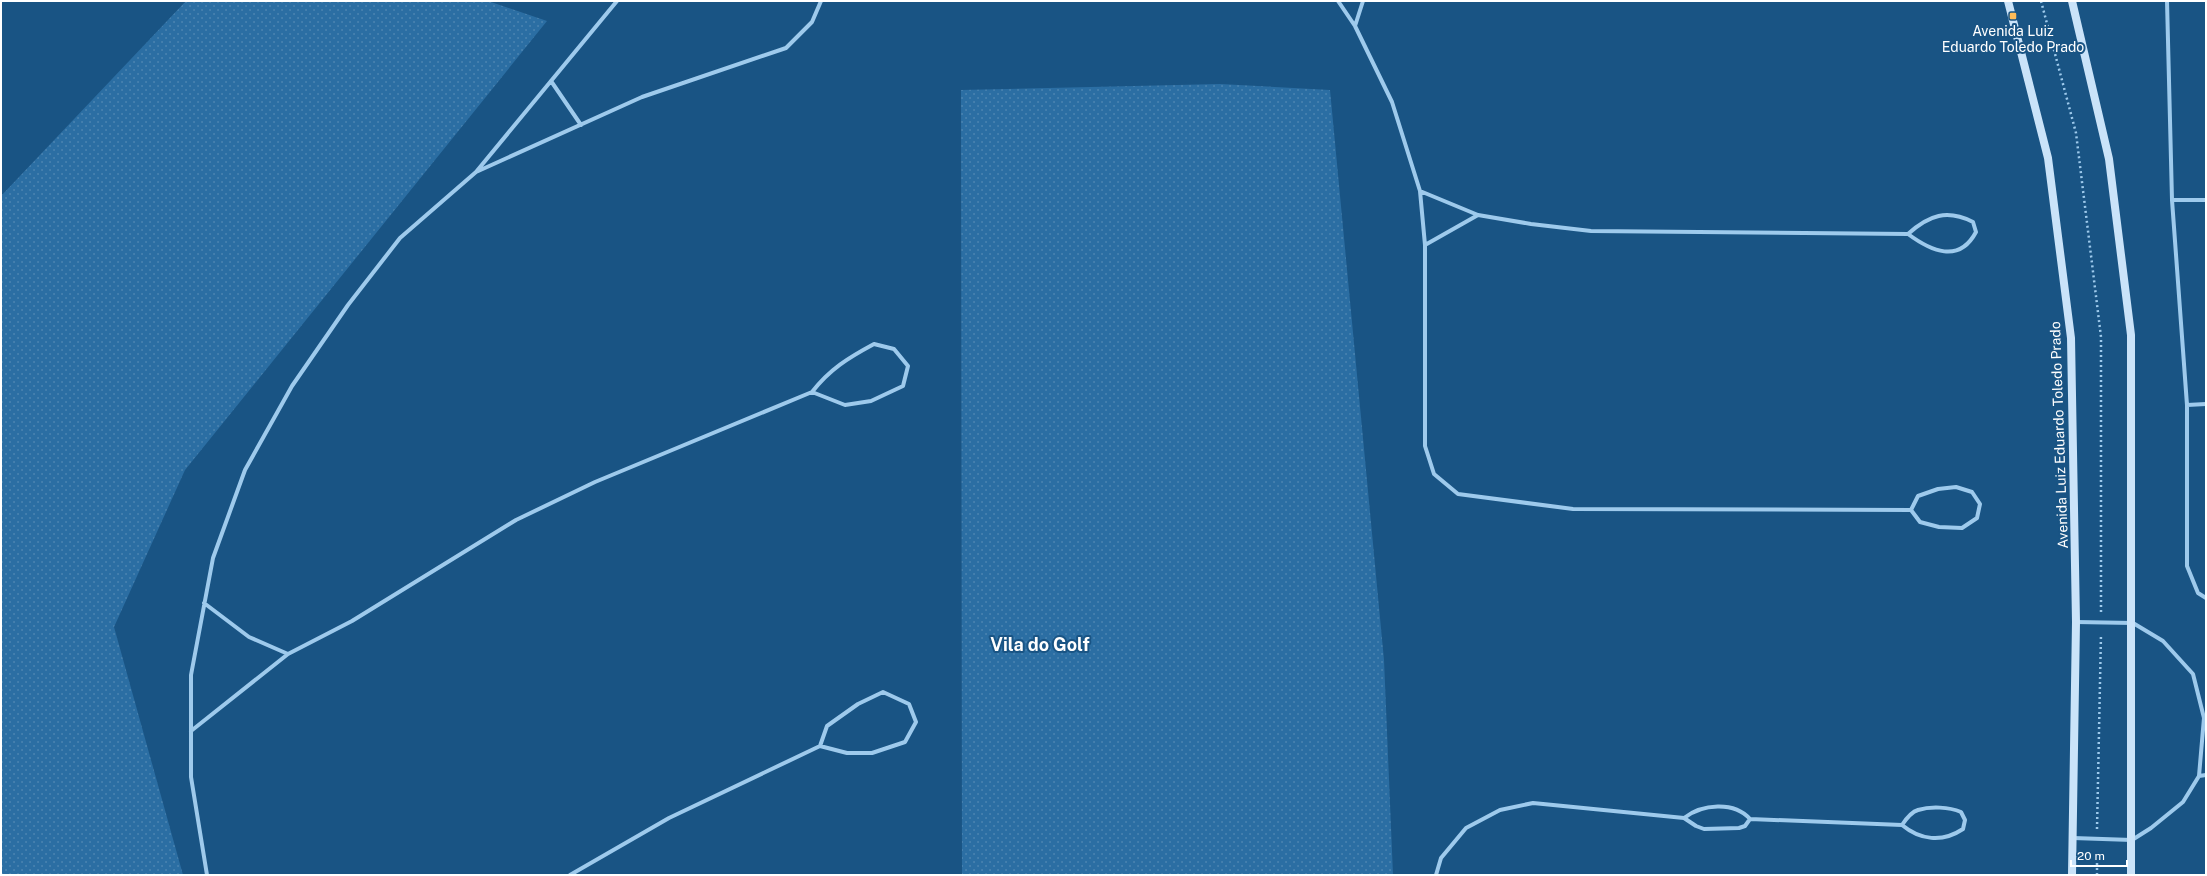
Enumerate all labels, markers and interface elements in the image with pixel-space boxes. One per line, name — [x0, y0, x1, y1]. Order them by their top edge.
marker: Avenida Luiz Eduardo Toledo Prado — [2008, 11, 2018, 21]
place label: Avenida Luiz Eduardo Toledo Prado — [1942, 23, 2084, 55]
street label: Avenida Luiz Eduardo Toledo Prado — [2047, 321, 2071, 549]
district label: Vila do Golf — [990, 634, 1090, 655]
scale bar — [2071, 842, 2127, 868]
text: 20 m — [2077, 849, 2105, 863]

